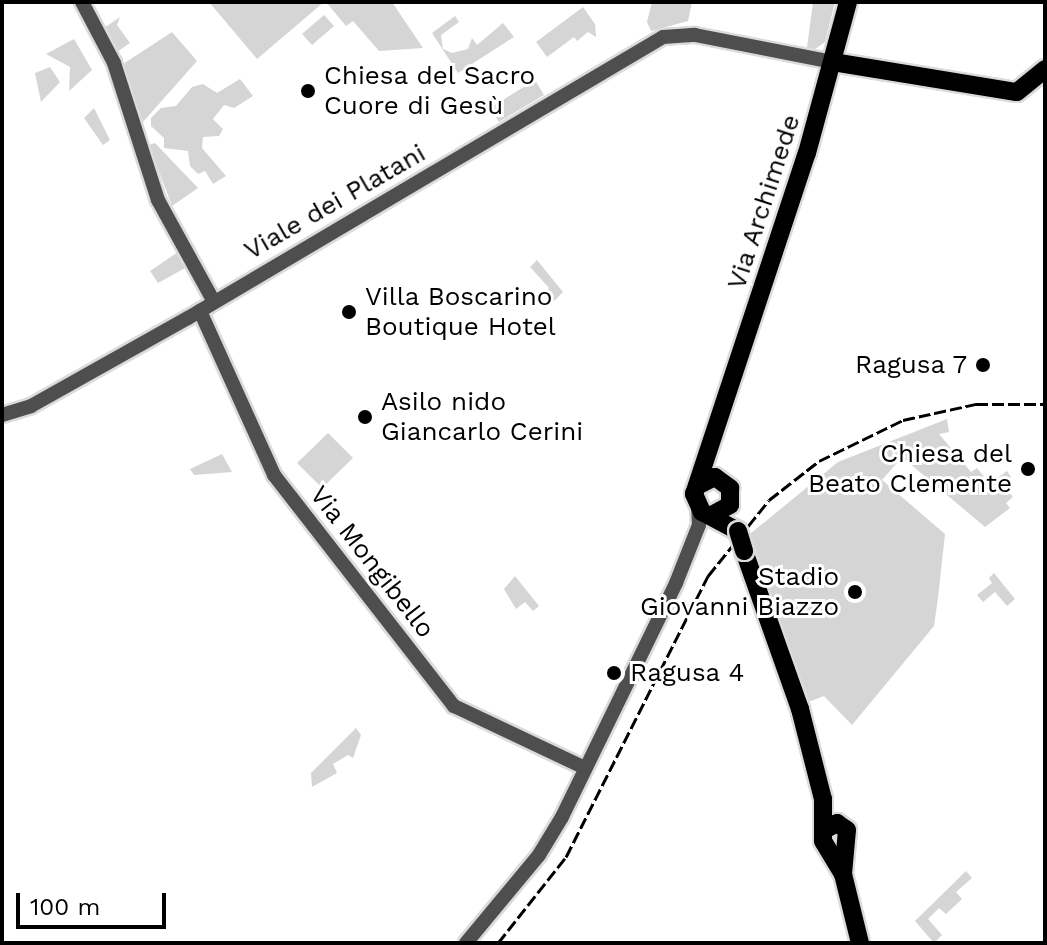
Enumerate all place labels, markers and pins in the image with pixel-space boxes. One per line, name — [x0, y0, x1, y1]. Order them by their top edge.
place label: Chiesa del Sacro Cuore di Gesù — [324, 60, 537, 122]
marker: Chiesa del Sacro Cuore di Gesù — [299, 82, 317, 100]
place label: Villa Boscarino Boutique Hotel — [365, 281, 556, 342]
marker: Villa Boscarino Boutique Hotel — [340, 303, 358, 321]
place label: Ragusa 7 — [853, 349, 967, 381]
marker: Ragusa 7 — [974, 356, 992, 374]
place label: Asilo nido Giancarlo Cerini — [381, 386, 583, 448]
marker: Asilo nido Giancarlo Cerini — [356, 408, 374, 426]
place label: Chiesa del Beato Clemente — [808, 438, 1012, 500]
marker: Chiesa del Beato Clemente — [1019, 460, 1037, 478]
place label: Stadio Giovanni Biazzo — [640, 561, 839, 622]
marker: Stadio Giovanni Biazzo — [846, 583, 864, 601]
place label: Ragusa 4 — [630, 657, 745, 689]
marker: Ragusa 4 — [605, 664, 623, 682]

